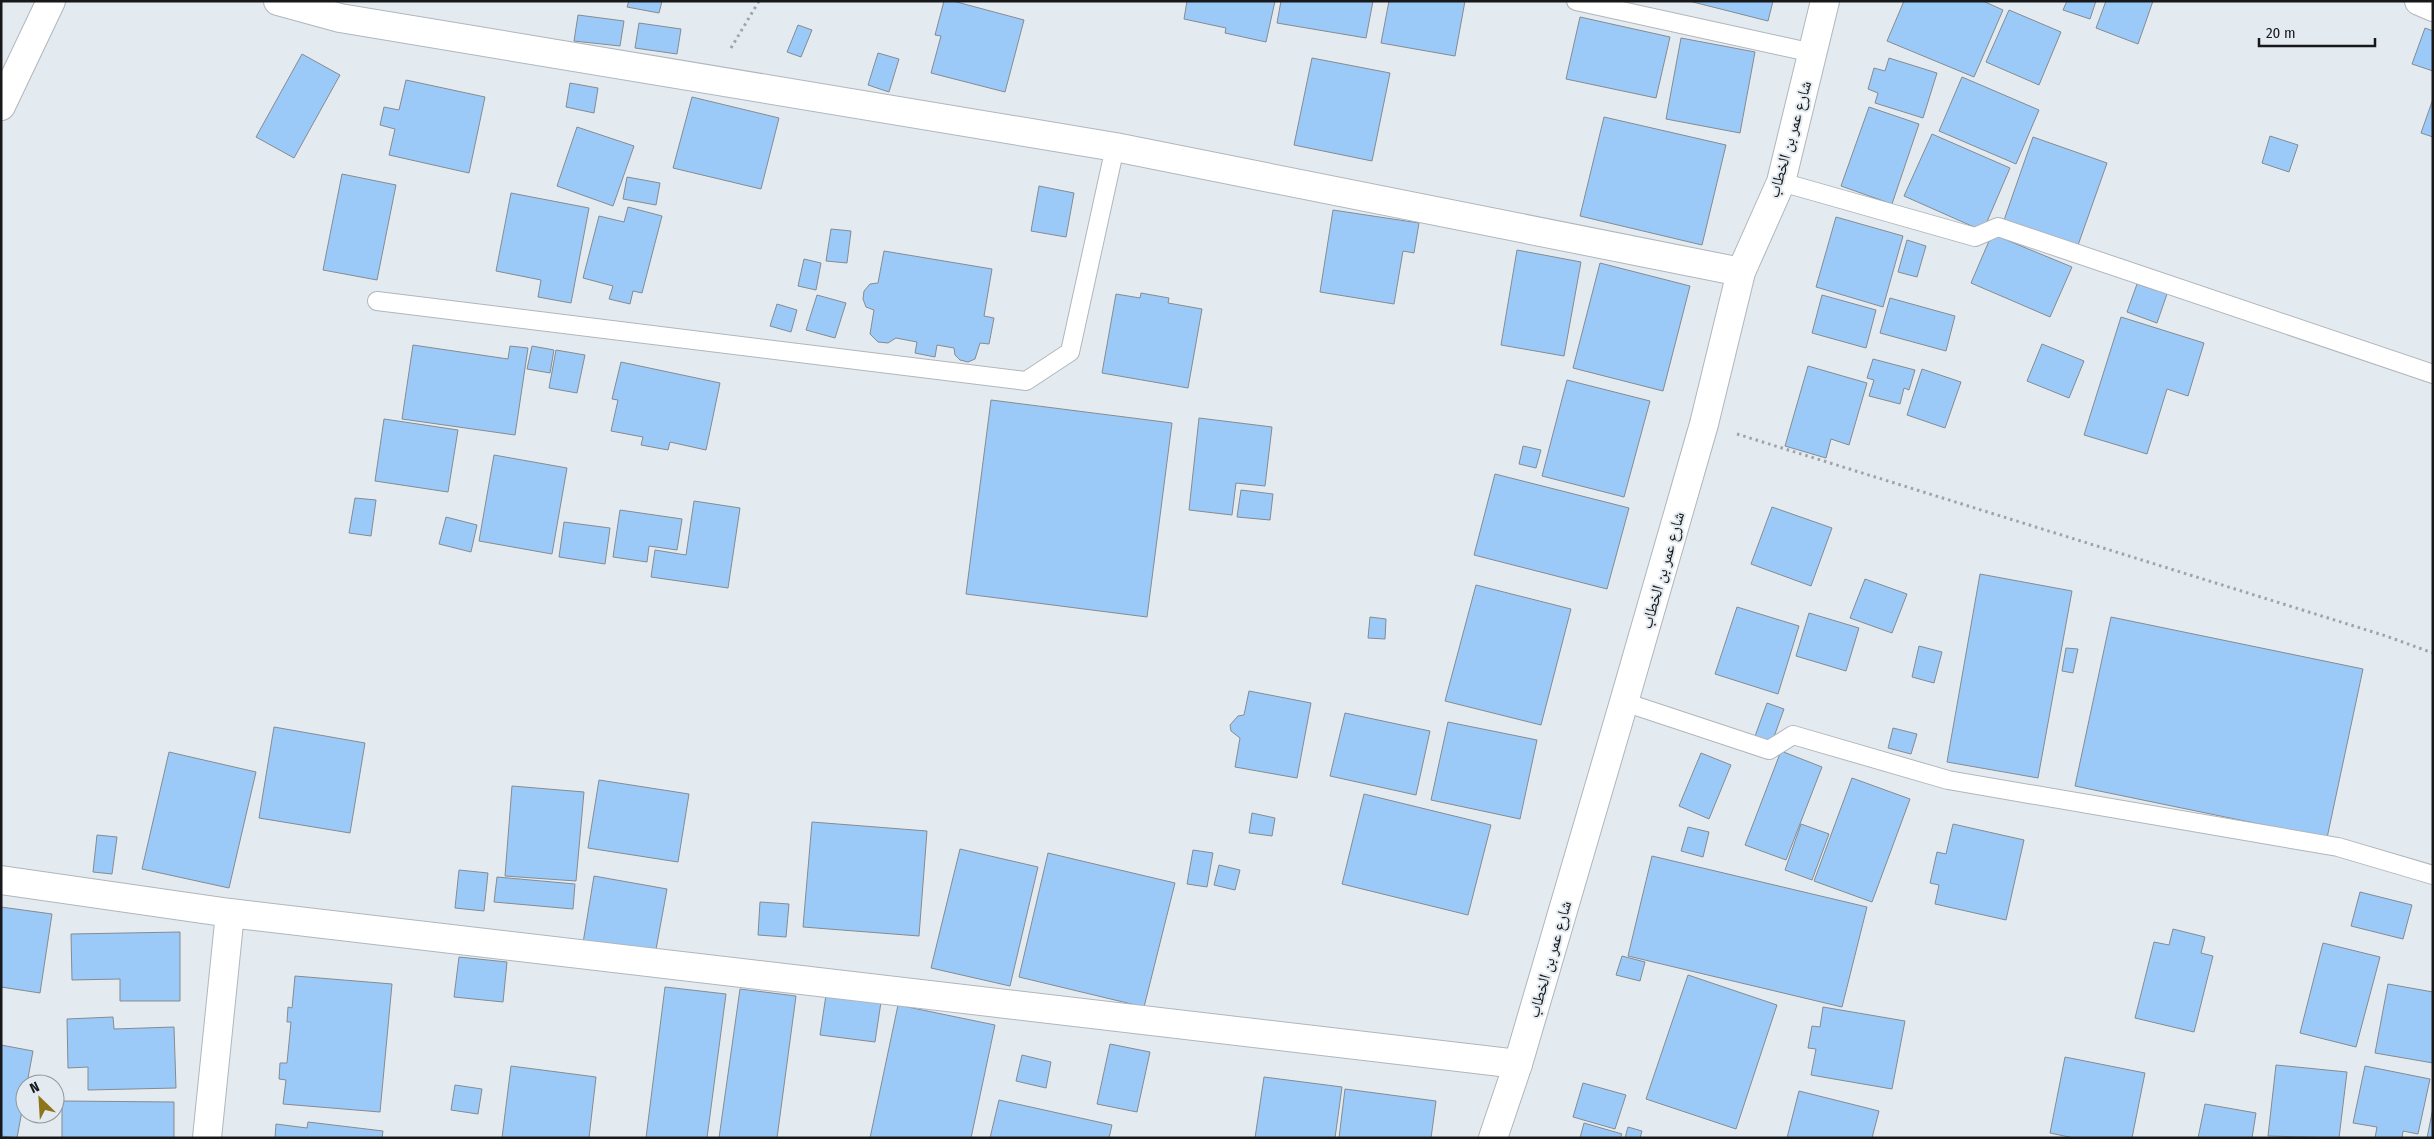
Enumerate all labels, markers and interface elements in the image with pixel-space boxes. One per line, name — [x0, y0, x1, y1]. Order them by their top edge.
scale bar — [2259, 15, 2375, 47]
text: 20 m — [2266, 24, 2296, 42]
street label: شارع عمر بن الخطاب — [1764, 78, 1816, 200]
street label: شارع عمر بن الخطاب — [1637, 509, 1689, 631]
street label: شارع عمر بن الخطاب — [1524, 898, 1576, 1020]
north arrow — [15, 1074, 65, 1124]
text: N — [27, 1078, 42, 1097]

